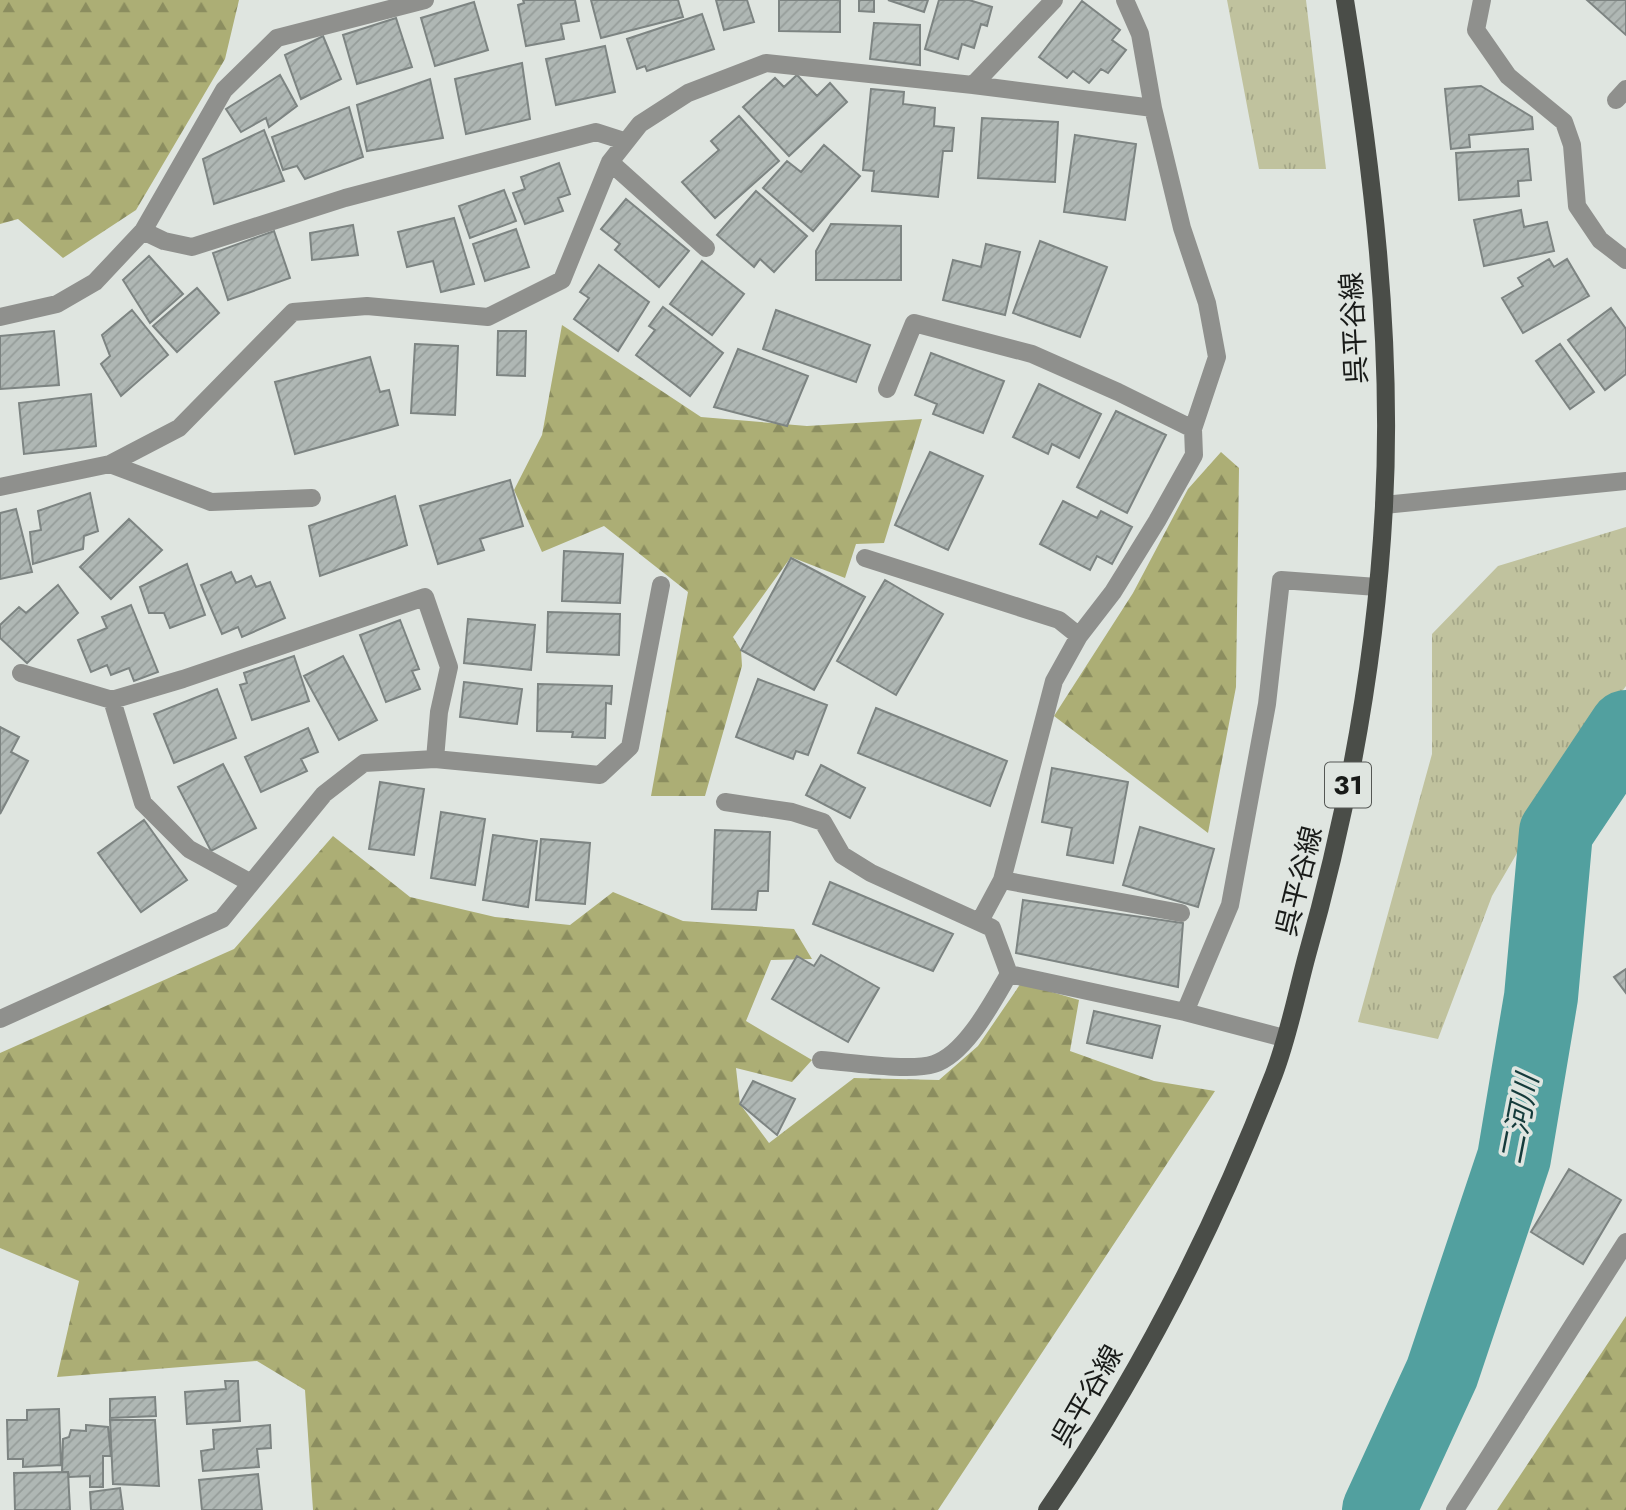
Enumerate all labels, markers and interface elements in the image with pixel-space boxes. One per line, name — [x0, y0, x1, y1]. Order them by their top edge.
street label: 呉平谷線 — [1331, 271, 1377, 385]
road number: 31 — [1325, 762, 1371, 807]
street label: 呉平谷線 — [1266, 822, 1332, 940]
water label: 二河川 — [1489, 1068, 1549, 1167]
street label: 呉平谷線 — [1041, 1337, 1133, 1455]

